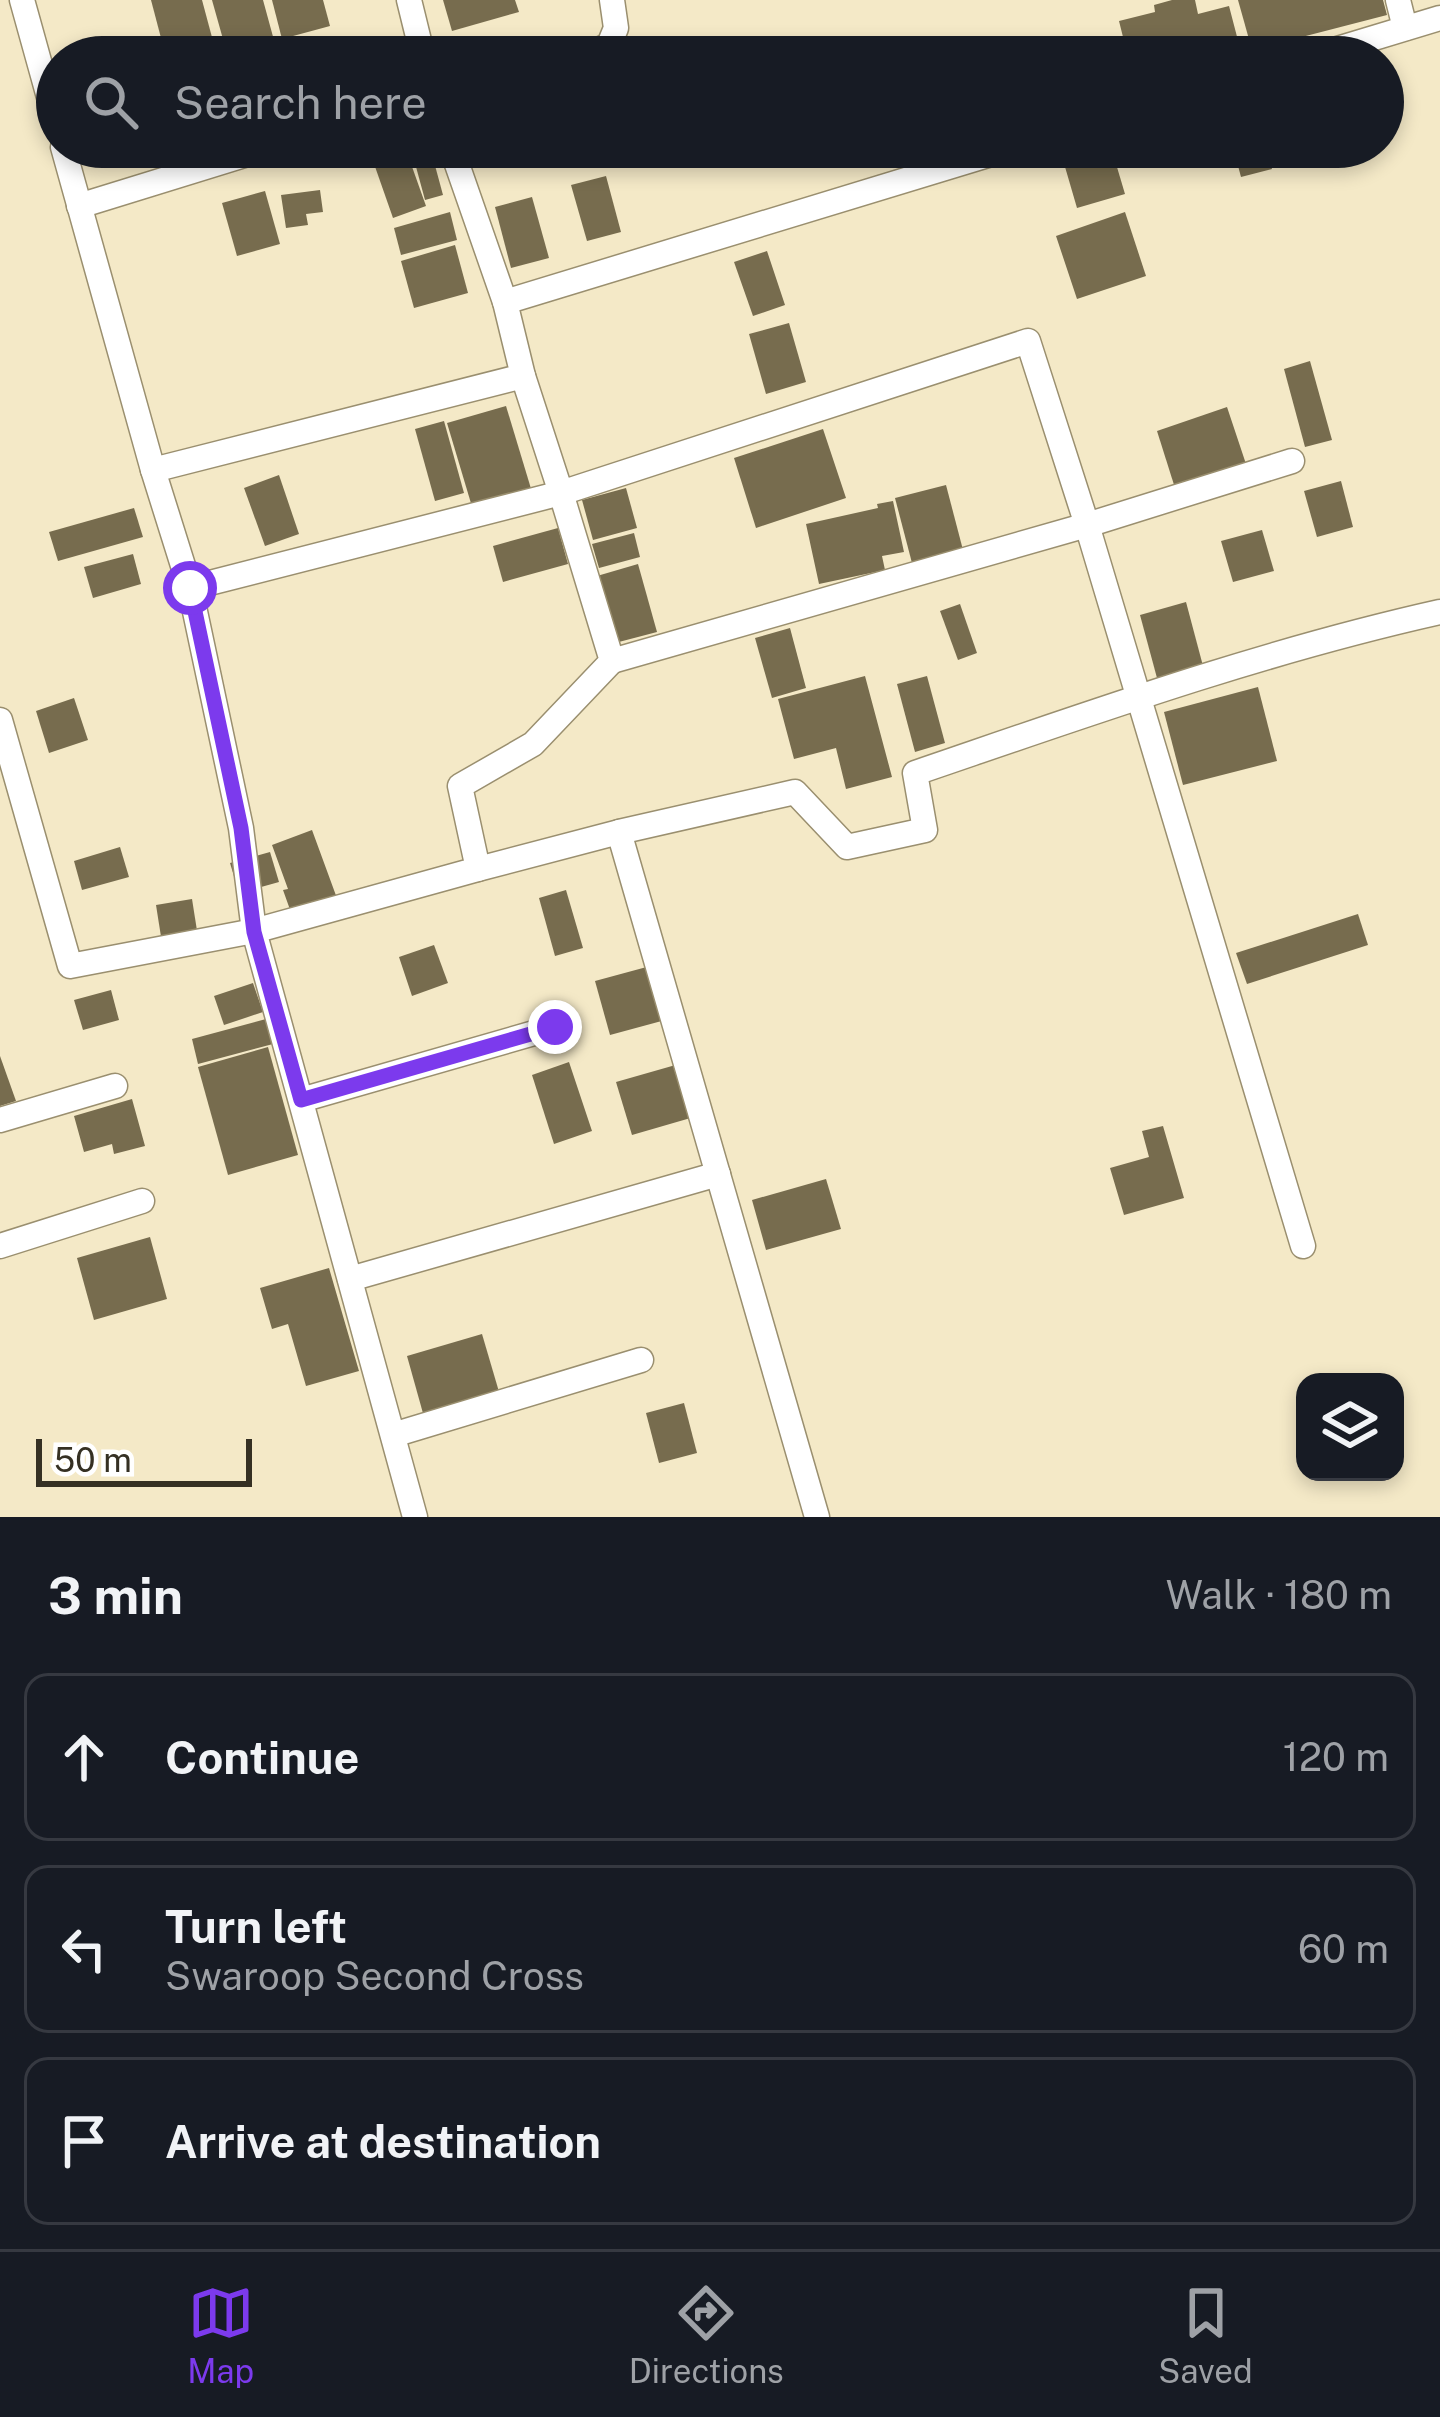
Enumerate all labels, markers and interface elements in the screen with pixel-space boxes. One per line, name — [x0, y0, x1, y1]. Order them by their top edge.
search box — [36, 36, 1404, 168]
icon: search — [78, 69, 144, 135]
text: Search here — [174, 76, 427, 129]
route start — [163, 561, 217, 615]
route end — [528, 1000, 582, 1054]
map controls — [1296, 1373, 1404, 1481]
button: layers — [1296, 1373, 1404, 1481]
scale bar — [36, 1433, 252, 1486]
text: 50 m — [54, 1441, 132, 1479]
text: 3 min — [48, 1566, 183, 1625]
text: Walk · 180 m — [1166, 1572, 1392, 1618]
icon: ahead — [51, 1724, 117, 1790]
text: Continue — [165, 1731, 359, 1784]
text: 120 m — [1283, 1734, 1389, 1780]
text: Turn left — [165, 1900, 347, 1953]
icon: left — [51, 1916, 117, 1982]
text: 60 m — [1298, 1926, 1389, 1972]
text: Swaroop Second Cross — [165, 1953, 584, 1999]
icon: arrive — [51, 2108, 117, 2174]
text: Arrive at destination — [165, 2115, 601, 2168]
tab: Map — [187, 2280, 254, 2390]
tab: Directions — [629, 2280, 784, 2390]
tab: Saved — [1158, 2280, 1253, 2390]

